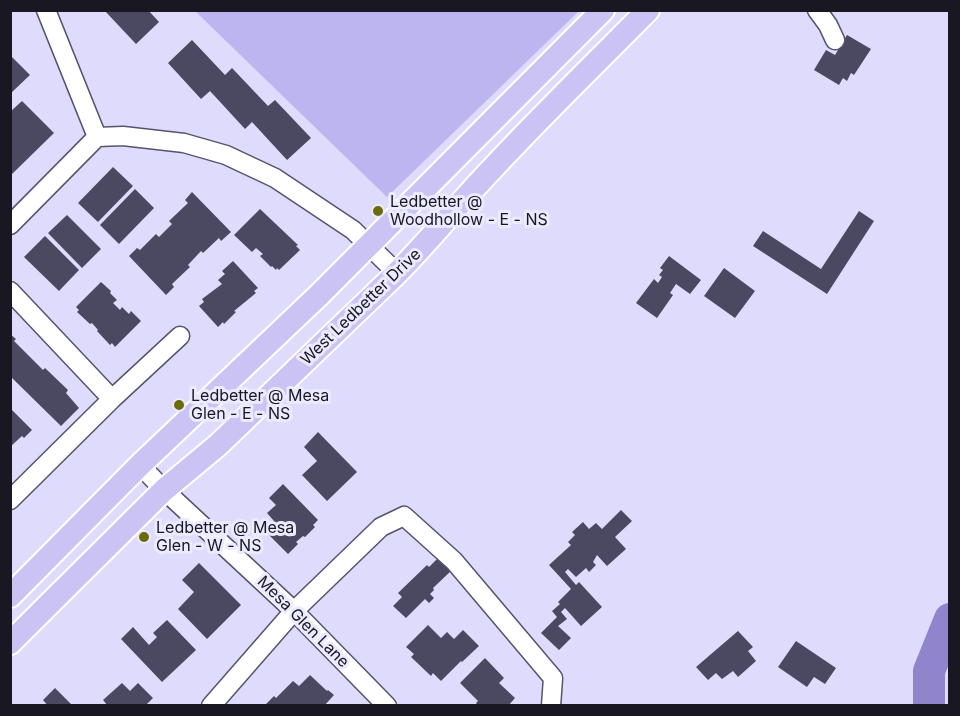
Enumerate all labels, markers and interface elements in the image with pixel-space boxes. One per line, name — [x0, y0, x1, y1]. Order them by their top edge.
place label: Ledbetter @ Woodhollow - E - NS — [390, 192, 548, 230]
marker: Ledbetter @ Woodhollow - E - NS — [371, 204, 385, 218]
street label: West Ledbetter Drive — [297, 245, 425, 369]
place label: Ledbetter @ Mesa Glen - E - NS — [191, 386, 329, 424]
marker: Ledbetter @ Mesa Glen - E - NS — [172, 398, 186, 412]
place label: Ledbetter @ Mesa Glen - W - NS — [156, 518, 294, 556]
marker: Ledbetter @ Mesa Glen - W - NS — [137, 530, 151, 544]
street label: Mesa Glen Lane — [253, 572, 353, 672]

